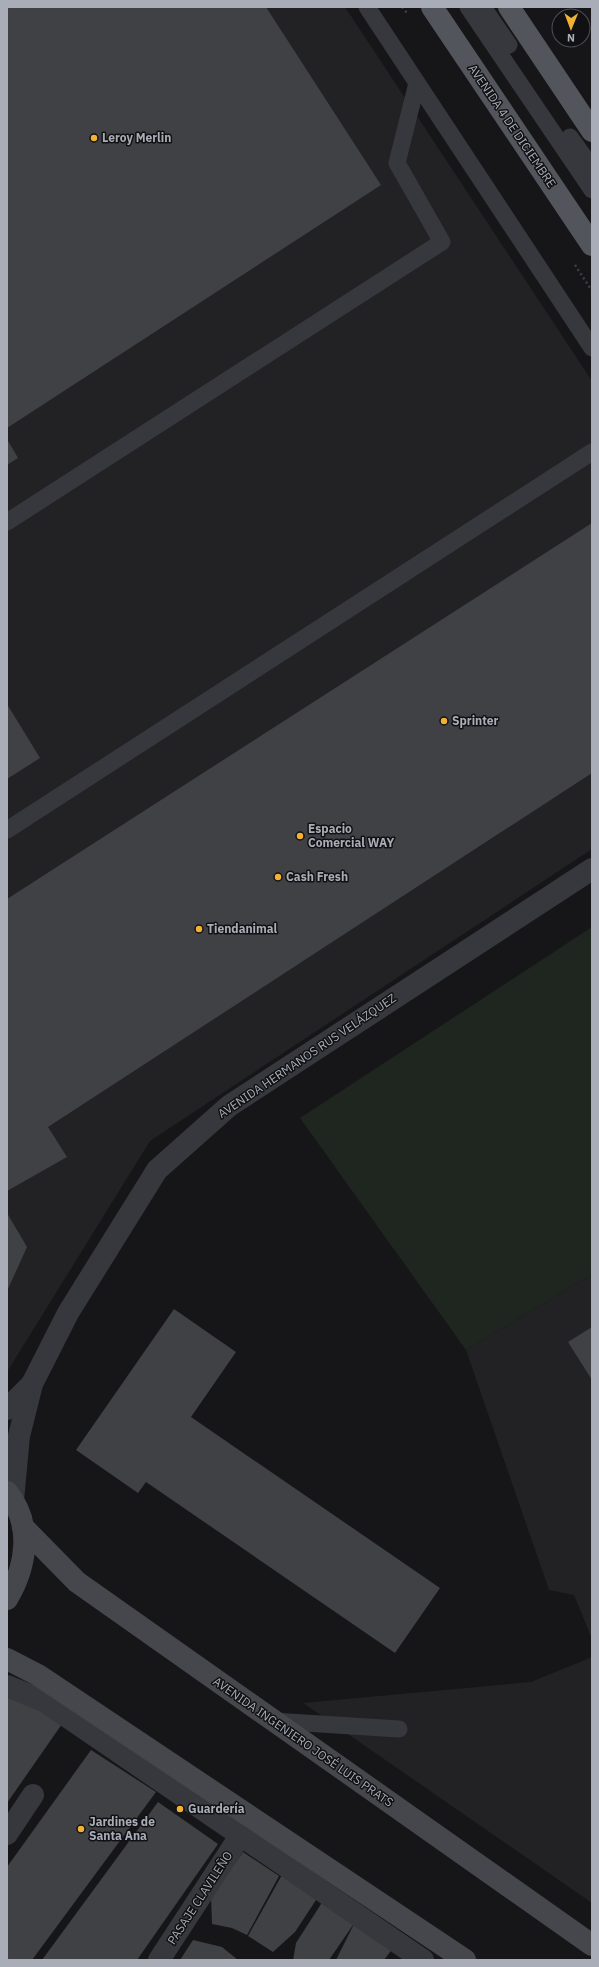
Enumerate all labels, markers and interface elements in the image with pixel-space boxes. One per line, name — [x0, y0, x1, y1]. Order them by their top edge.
north arrow — [551, 8, 591, 48]
text: N — [567, 31, 575, 45]
street label: AVENIDA 4 DE DICIEMBRE — [466, 61, 559, 190]
place label: Leroy Merlin — [102, 130, 171, 145]
marker: Leroy Merlin — [89, 133, 99, 143]
place label: Sprinter — [452, 713, 499, 728]
marker: Sprinter — [439, 716, 449, 726]
place label: Espacio Comercial WAY — [308, 821, 394, 850]
marker: Espacio Comercial WAY — [295, 831, 305, 841]
place label: Cash Fresh — [286, 869, 348, 884]
marker: Cash Fresh — [273, 872, 283, 882]
place label: Tiendanimal — [207, 921, 278, 936]
marker: Tiendanimal — [194, 924, 204, 934]
street label: AVENIDA HERMANOS RUS VELÁZQUEZ — [215, 990, 399, 1121]
street label: AVENIDA INGENIERO JOSÉ LUIS PRATS — [210, 1673, 396, 1810]
place label: Guardería — [188, 1801, 245, 1816]
marker: Guardería — [175, 1804, 185, 1814]
place label: Jardines de Santa Ana — [89, 1814, 155, 1843]
marker: Jardines de Santa Ana — [76, 1824, 86, 1834]
street label: PASAJE CLAVILEÑO — [164, 1848, 235, 1947]

